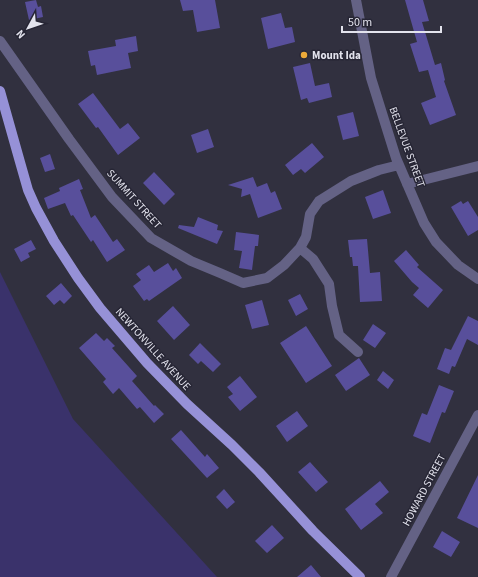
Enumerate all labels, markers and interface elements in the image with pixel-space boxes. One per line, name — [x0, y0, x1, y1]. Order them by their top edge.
north arrow — [8, 8, 48, 48]
scale bar — [342, 8, 441, 34]
text: 50 m — [348, 14, 372, 31]
text: N — [13, 26, 29, 42]
place label: Mount Ida — [312, 48, 361, 63]
marker: Mount Ida — [299, 50, 309, 60]
street label: BELLEVUE STREET — [385, 105, 429, 189]
street label: SUMMIT STREET — [103, 166, 165, 232]
street label: NEWTONVILLE AVENUE — [112, 305, 194, 394]
street label: HOWARD STREET — [399, 451, 449, 529]

